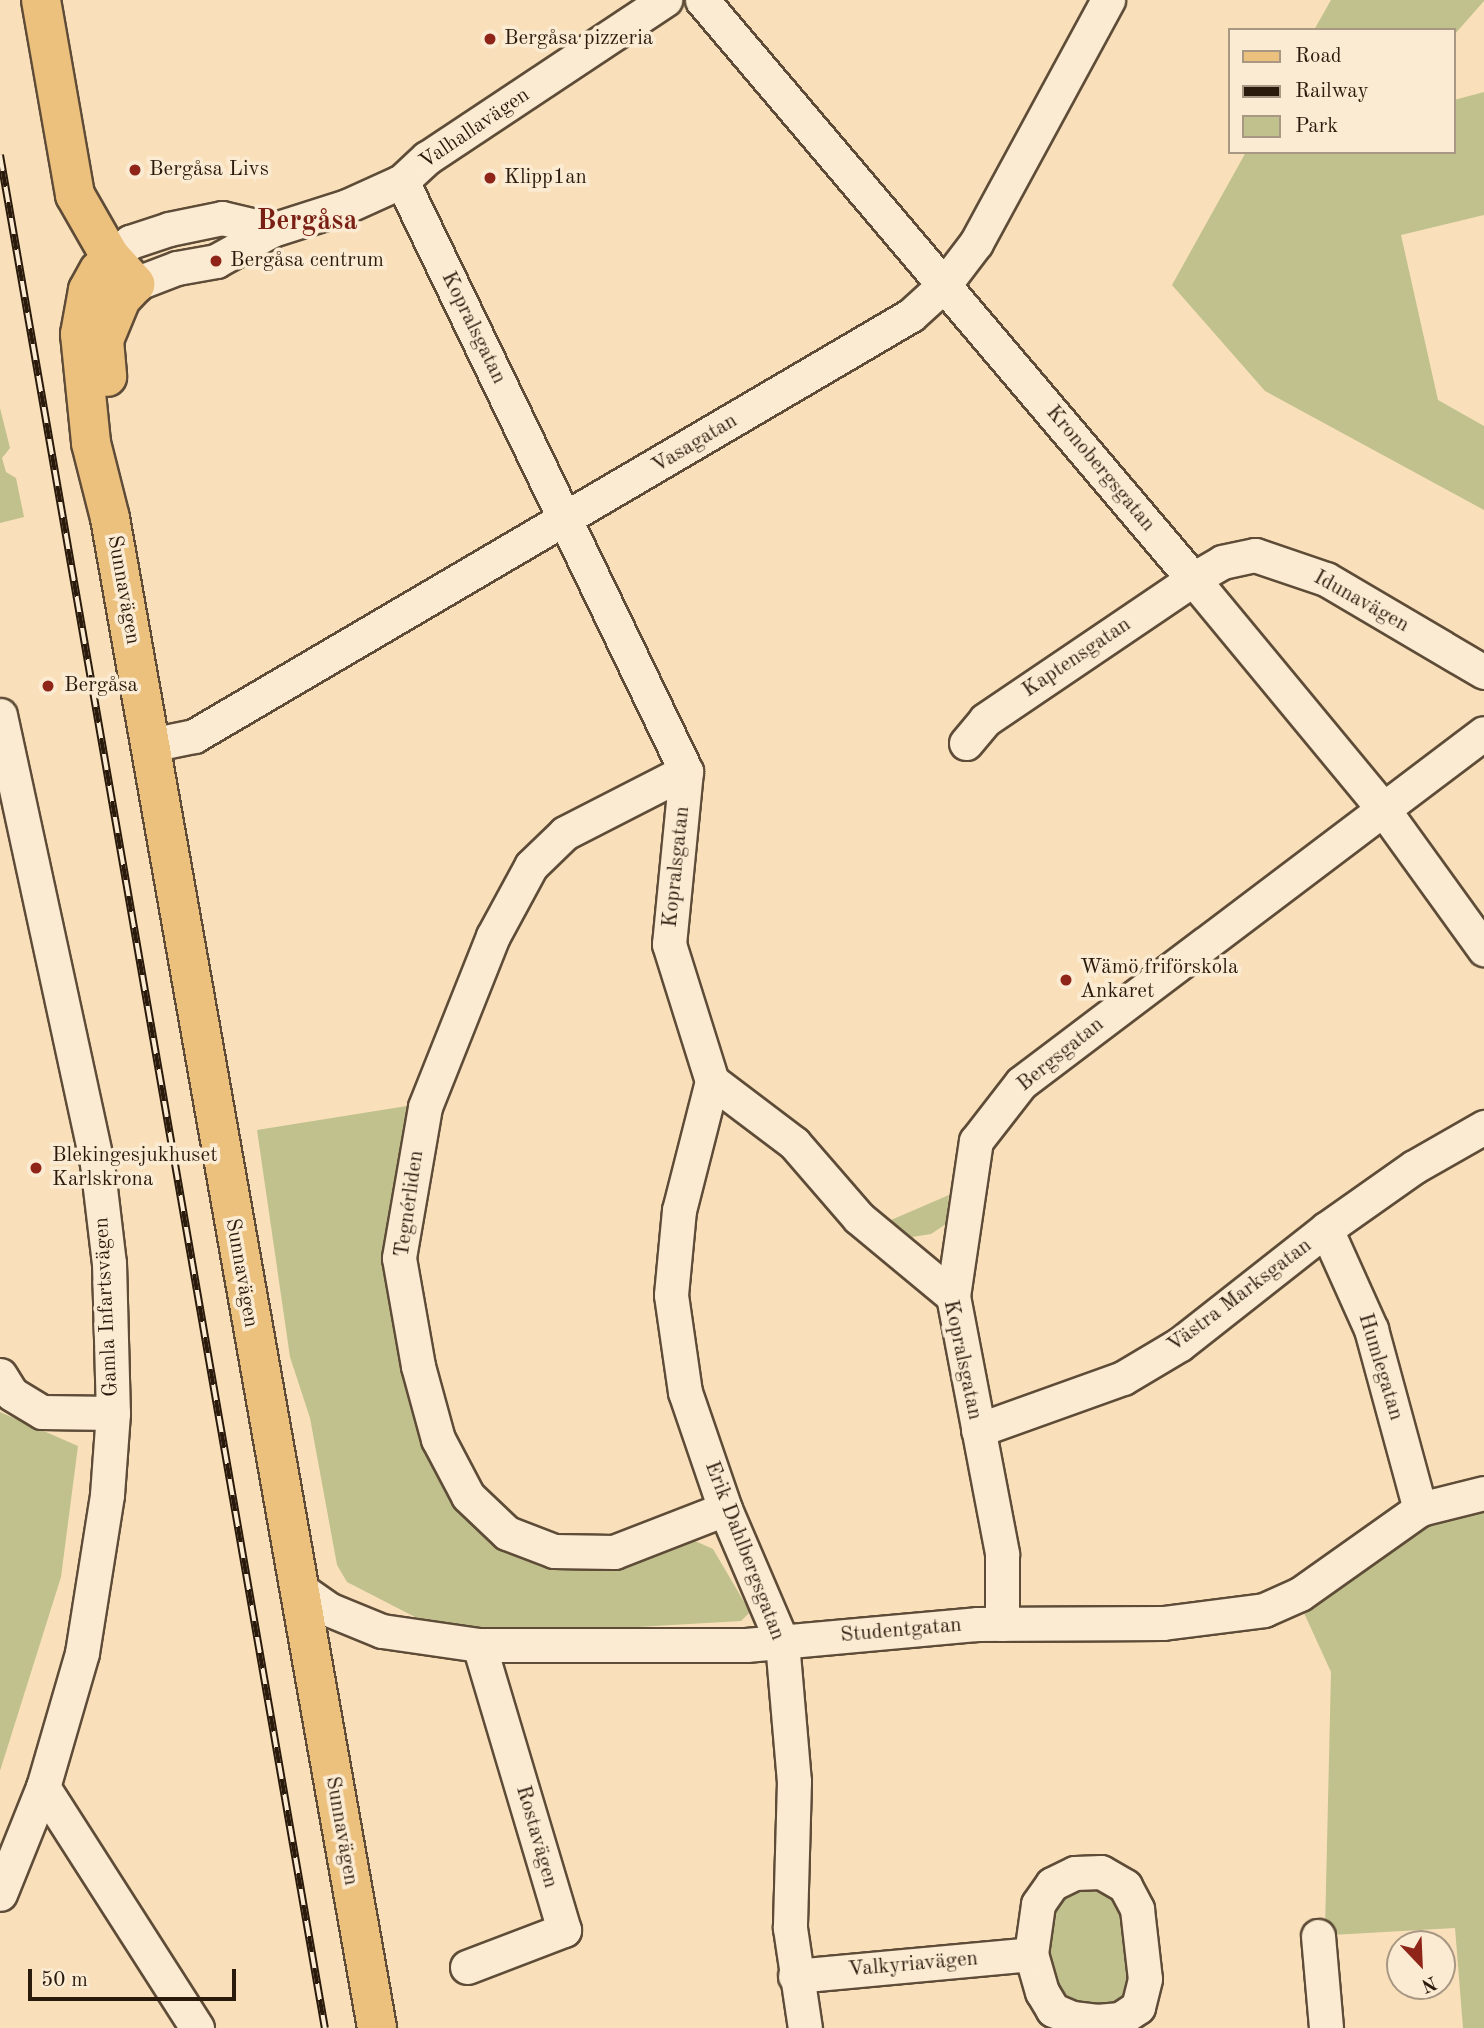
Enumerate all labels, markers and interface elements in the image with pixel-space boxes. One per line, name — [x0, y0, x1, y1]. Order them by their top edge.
place label: Bergåsa pizzeria — [504, 26, 653, 52]
legend — [1228, 28, 1456, 154]
marker: Bergåsa pizzeria — [482, 31, 498, 47]
text: Road — [1295, 46, 1342, 67]
text: Railway — [1295, 81, 1369, 102]
street label: Valhallavägen — [415, 83, 535, 175]
text: Park — [1295, 116, 1338, 137]
place label: Bergåsa Livs — [149, 157, 269, 183]
marker: Bergåsa Livs — [127, 162, 143, 178]
place label: Klipp1an — [504, 165, 587, 191]
marker: Klipp1an — [482, 170, 498, 186]
district label: Bergåsa — [256, 205, 358, 239]
place label: Bergåsa centrum — [230, 248, 384, 274]
marker: Bergåsa centrum — [208, 253, 224, 269]
street label: Kopralsgatan — [435, 268, 511, 388]
street label: Kronobergsgatan — [1040, 401, 1160, 537]
street label: Vasagatan — [648, 409, 742, 479]
street label: Sunnavägen — [101, 533, 145, 647]
street label: Idunavägen — [1309, 565, 1413, 639]
street label: Kaptensgatan — [1018, 613, 1136, 703]
place label: Bergåsa — [64, 673, 138, 699]
marker: Bergåsa — [38, 676, 58, 696]
street label: Kopralsgatan — [658, 805, 696, 929]
place label: Wämö friförskola Ankaret — [1080, 955, 1238, 1005]
marker: Wämö friförskola Ankaret — [1058, 972, 1074, 988]
street label: Bergsgatan — [1013, 1012, 1109, 1098]
place label: Blekingesjukhuset Karlskrona — [52, 1143, 217, 1193]
street label: Tegnérliden — [390, 1149, 430, 1259]
marker: Blekingesjukhuset Karlskrona — [26, 1158, 46, 1178]
street label: Gamla Infartsvägen — [90, 1216, 124, 1398]
street label: Sunnavägen — [219, 1216, 263, 1330]
street label: Västra Marksgatan — [1163, 1234, 1317, 1358]
street label: Kopralsgatan — [937, 1298, 987, 1422]
street label: Humlegatan — [1352, 1310, 1408, 1424]
street label: Erik Dahlbergsgatan — [698, 1458, 790, 1644]
street label: Studentgatan — [839, 1613, 963, 1649]
street label: Sunnavägen — [319, 1774, 363, 1888]
street label: Rostavägen — [509, 1783, 563, 1891]
north arrow — [1386, 1930, 1456, 2000]
street label: Valkyriavägen — [847, 1947, 979, 1983]
scale bar — [32, 1954, 240, 1998]
text: 50 m — [41, 1970, 88, 1991]
text: N — [1418, 1971, 1439, 1995]

